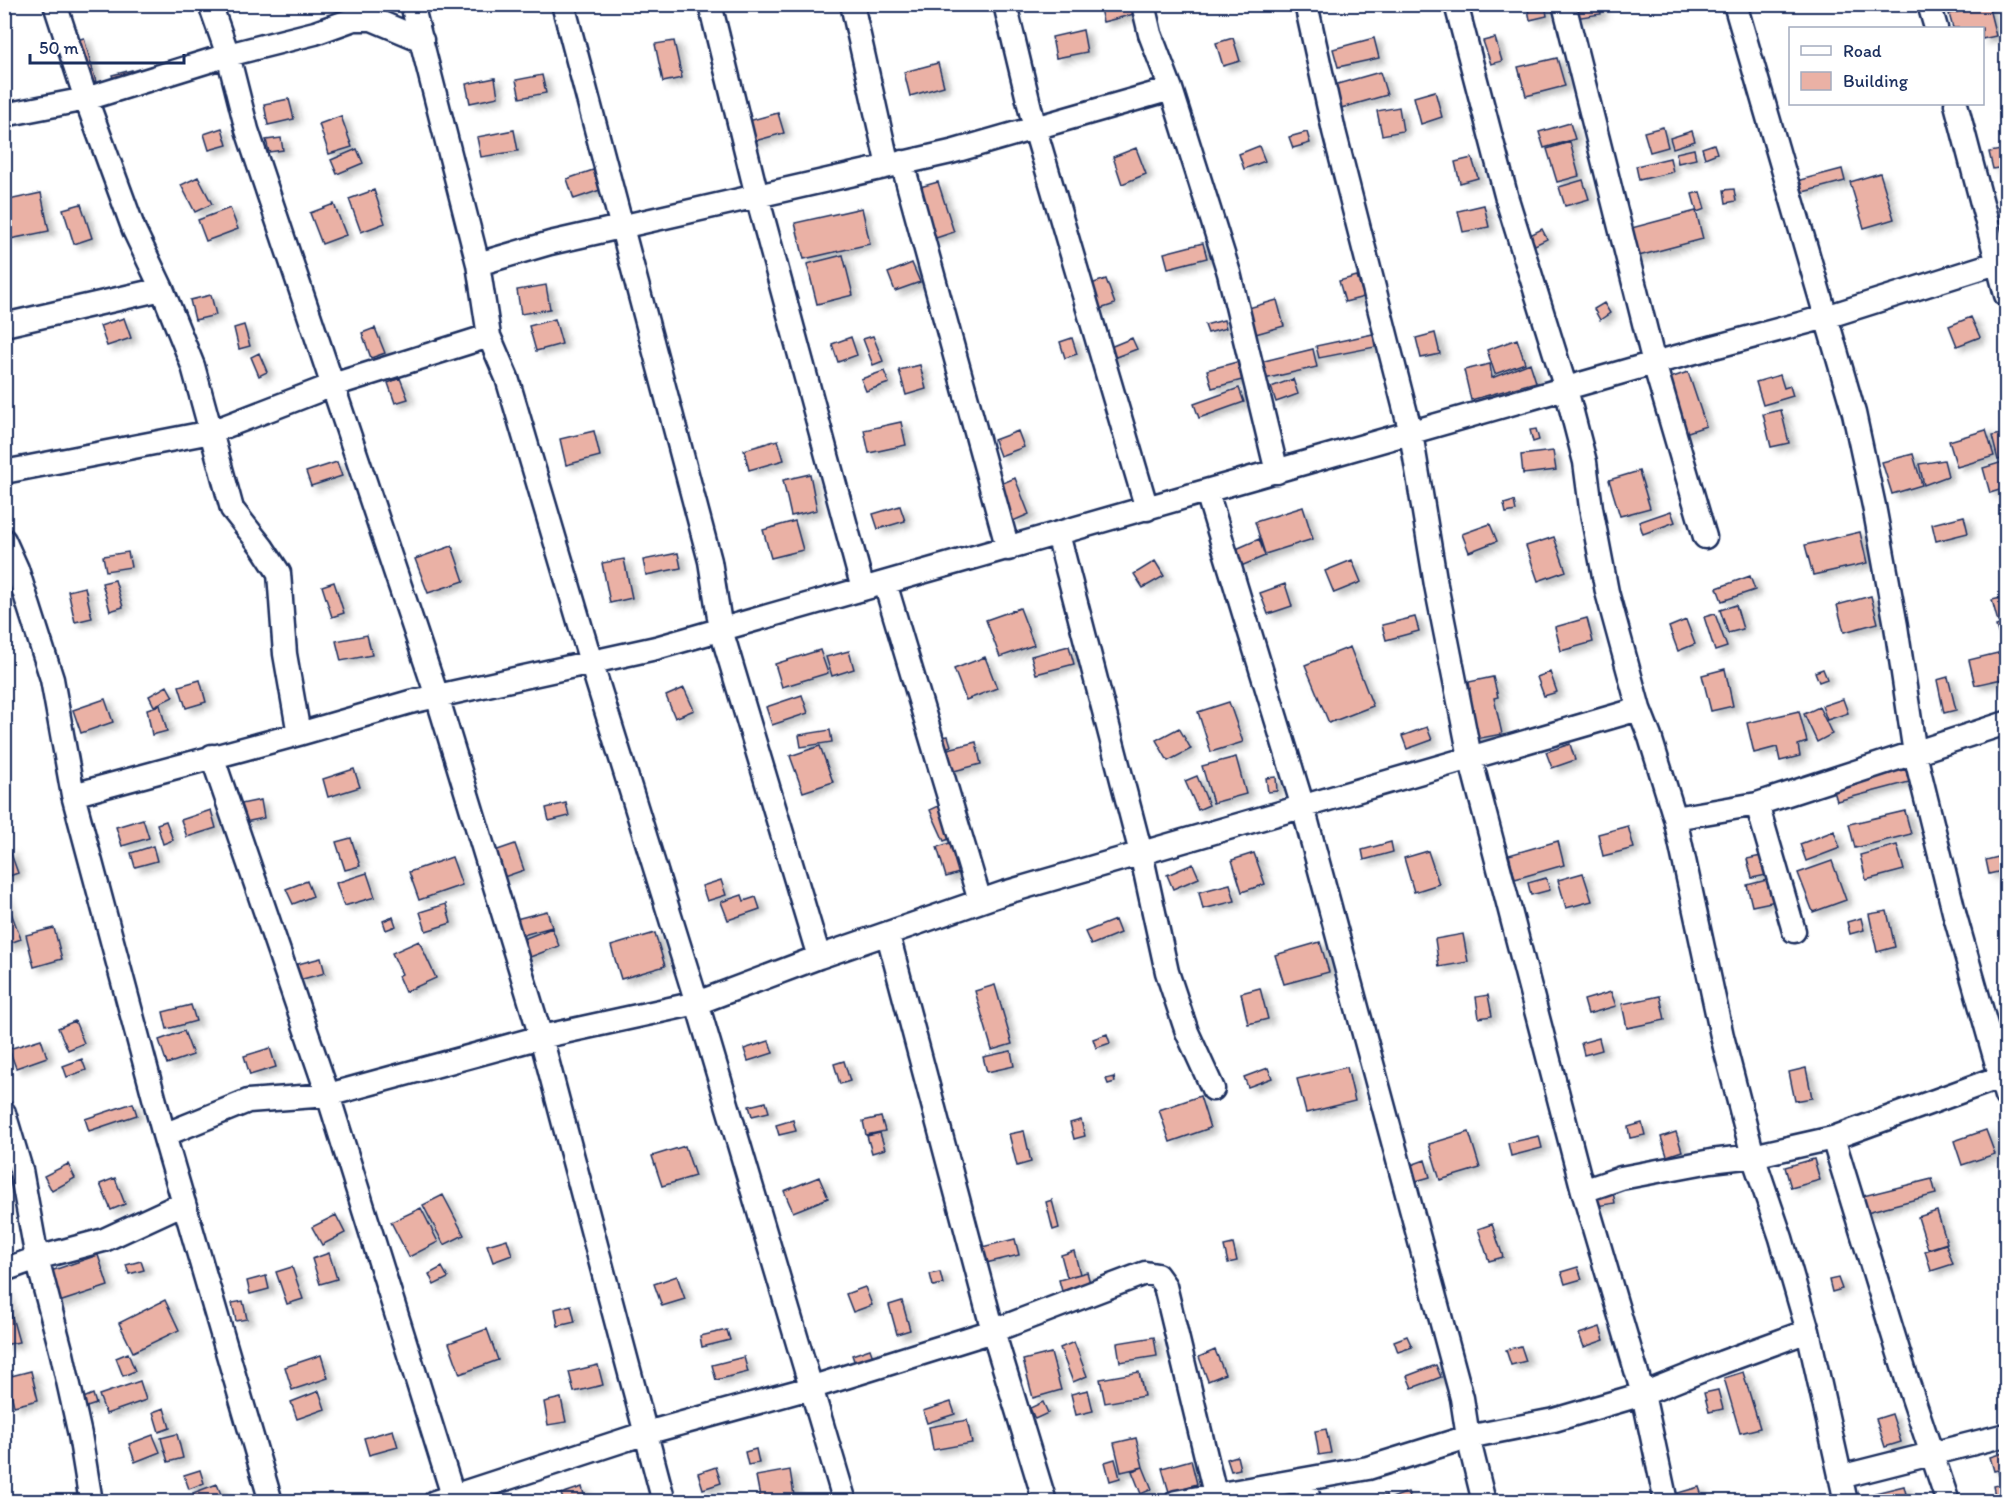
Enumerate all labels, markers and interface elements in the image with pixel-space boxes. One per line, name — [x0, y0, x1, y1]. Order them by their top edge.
scale bar — [30, 27, 184, 65]
legend — [1789, 27, 1984, 105]
text: 50 m — [39, 37, 79, 59]
text: Road — [1843, 40, 1882, 62]
text: Building — [1843, 70, 1909, 92]

